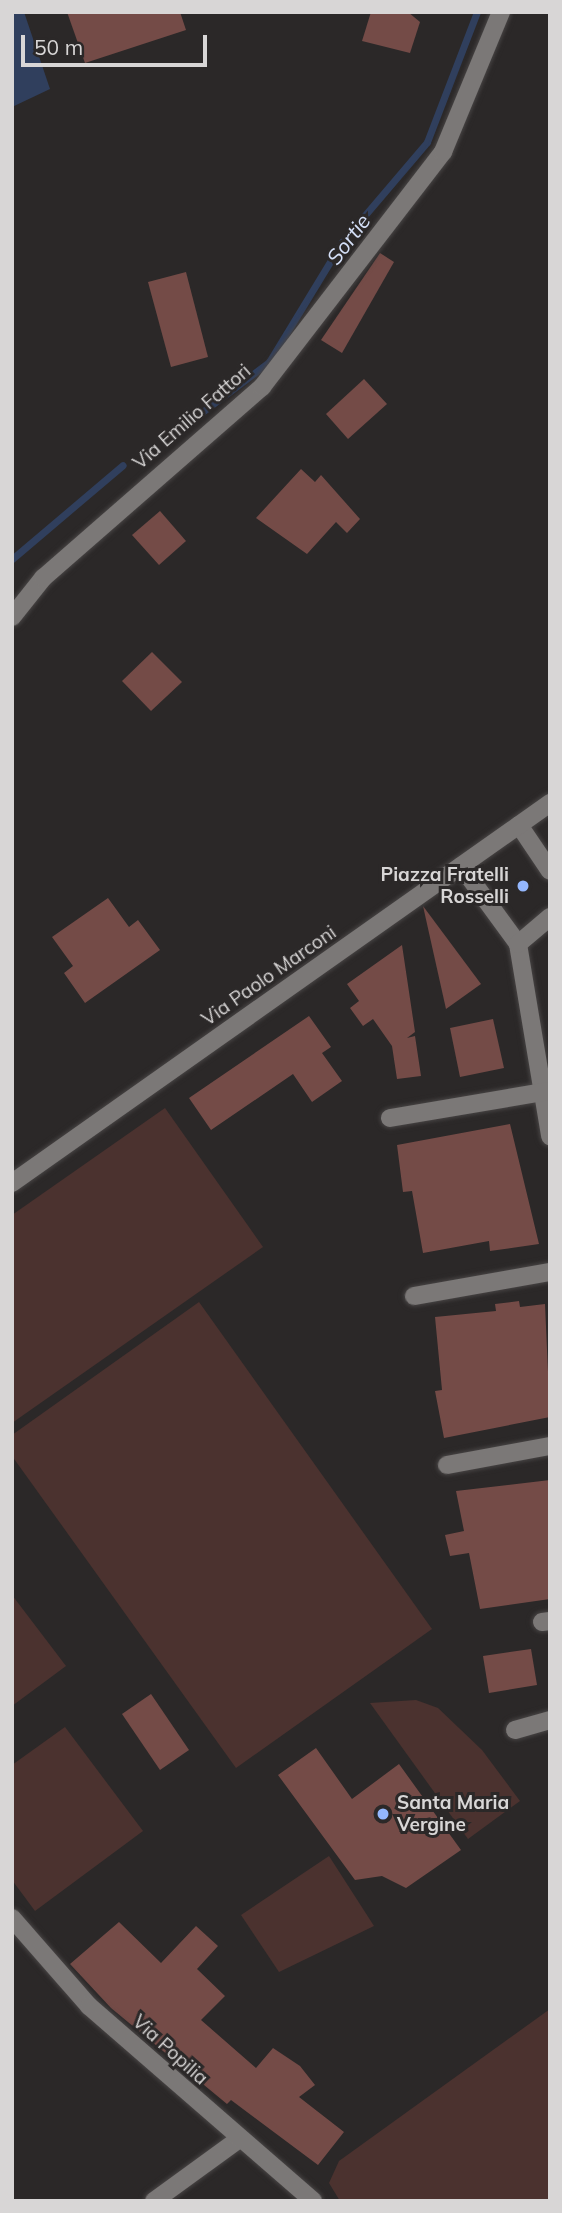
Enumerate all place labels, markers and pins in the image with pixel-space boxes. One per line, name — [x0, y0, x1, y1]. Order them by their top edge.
place label: Piazza Fratelli Rosselli — [381, 864, 509, 908]
marker: Piazza Fratelli Rosselli — [515, 878, 531, 894]
place label: Santa Maria Vergine — [397, 1792, 509, 1836]
marker: Santa Maria Vergine — [375, 1806, 391, 1822]

